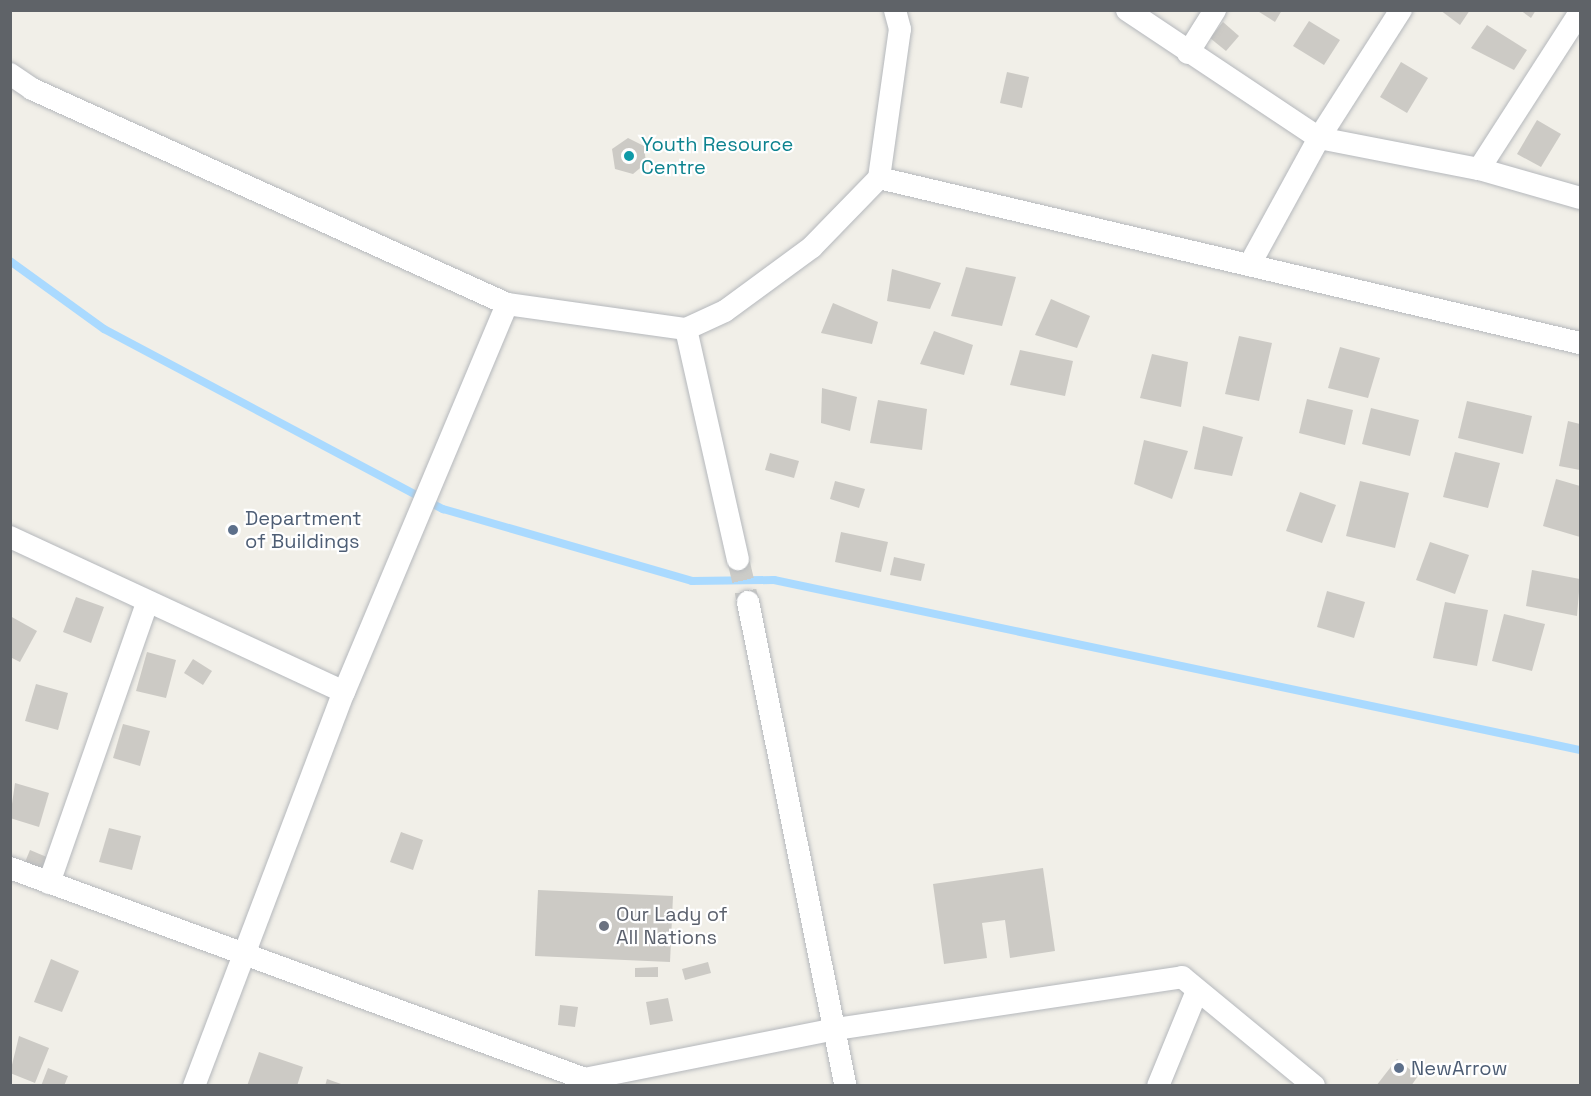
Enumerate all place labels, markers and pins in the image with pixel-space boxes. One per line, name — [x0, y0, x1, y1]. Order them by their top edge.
place label: Youth Resource Centre — [641, 132, 793, 179]
marker: Youth Resource Centre — [622, 149, 636, 163]
place label: Department of Buildings — [245, 506, 361, 553]
marker: Department of Buildings — [226, 523, 240, 537]
place label: Our Lady of All Nations — [616, 903, 728, 950]
marker: Our Lady of All Nations — [597, 919, 611, 933]
place label: NewArrow — [1411, 1056, 1507, 1080]
marker: NewArrow — [1392, 1061, 1406, 1075]

